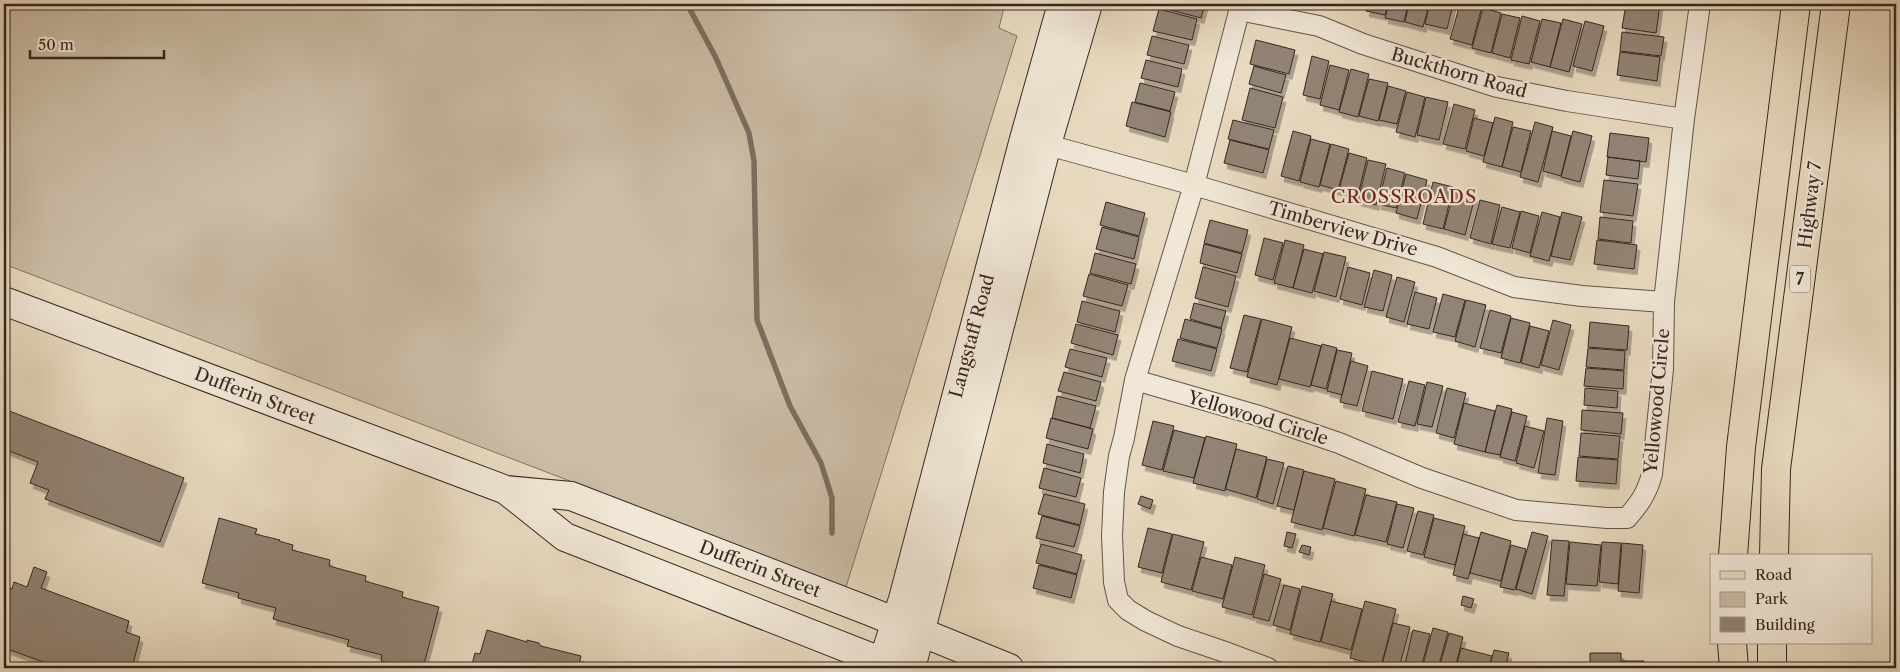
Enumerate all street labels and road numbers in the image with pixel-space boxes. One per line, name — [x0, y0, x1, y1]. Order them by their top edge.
street label: Buckthorn Road — [1389, 43, 1529, 103]
street label: Highway 7 — [1794, 160, 1826, 250]
street label: Timberview Drive — [1266, 197, 1420, 261]
road number: 7 — [1790, 266, 1810, 292]
street label: Langstaff Road — [945, 272, 999, 400]
street label: Yellowood Circle — [1640, 327, 1674, 476]
street label: Dufferin Street — [191, 363, 319, 429]
street label: Yellowood Circle — [1184, 386, 1331, 450]
street label: Dufferin Street — [696, 536, 824, 602]

